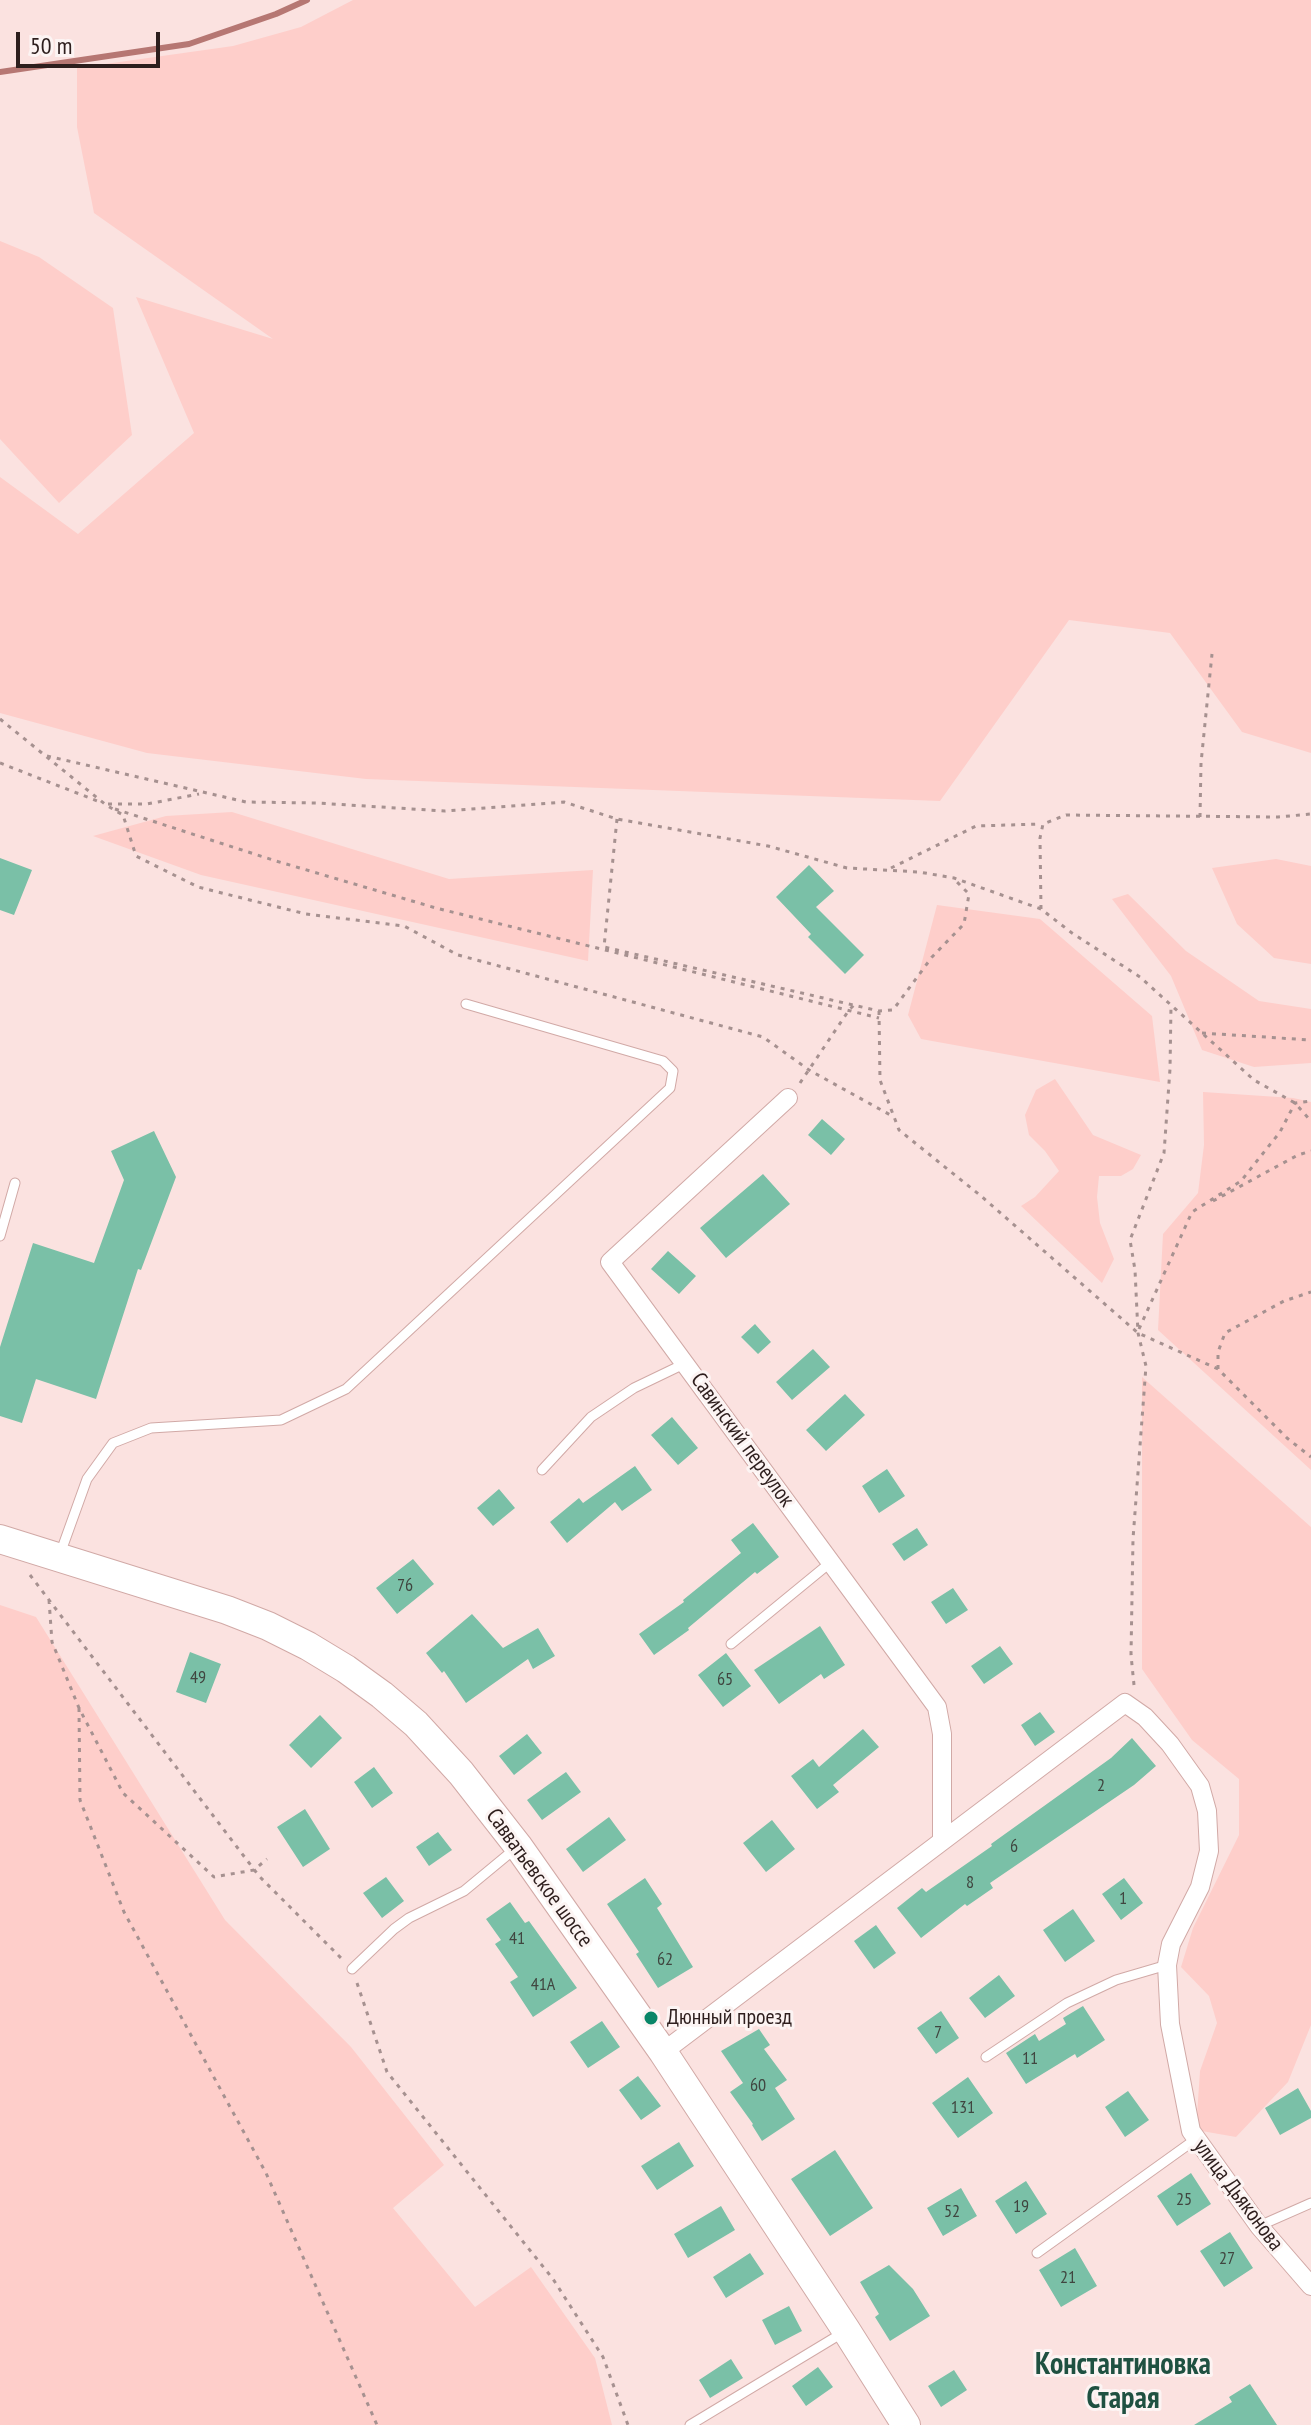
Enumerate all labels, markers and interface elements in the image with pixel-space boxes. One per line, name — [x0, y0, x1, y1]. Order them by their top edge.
scale bar — [20, 16, 164, 66]
text: 50 m — [30, 30, 72, 61]
street label: Савинский переулок — [685, 1368, 799, 1512]
house number: 76 — [397, 1575, 413, 1597]
house number: 49 — [190, 1667, 206, 1689]
house number: 65 — [717, 1669, 733, 1691]
house number: 2 — [1097, 1775, 1105, 1797]
street label: Савватьевское шоссе — [480, 1804, 598, 1952]
house number: 6 — [1010, 1836, 1018, 1858]
house number: 8 — [966, 1872, 974, 1894]
house number: 1 — [1119, 1888, 1127, 1910]
house number: 41 — [509, 1928, 525, 1950]
house number: 62 — [657, 1949, 673, 1971]
house number: 41А — [531, 1974, 555, 1996]
place label: Дюнный проезд — [667, 2005, 792, 2031]
marker: Дюнный проезд — [642, 2009, 660, 2027]
house number: 7 — [934, 2022, 942, 2044]
house number: 11 — [1022, 2048, 1038, 2070]
house number: 60 — [750, 2075, 766, 2097]
house number: 131 — [951, 2097, 975, 2119]
street label: улица Дьяконова — [1187, 2134, 1289, 2256]
house number: 25 — [1176, 2189, 1192, 2211]
house number: 19 — [1013, 2196, 1029, 2218]
house number: 52 — [944, 2201, 960, 2223]
house number: 27 — [1219, 2248, 1235, 2270]
house number: 21 — [1060, 2267, 1076, 2289]
district label: Константиновка Старая — [1035, 2347, 1211, 2418]

